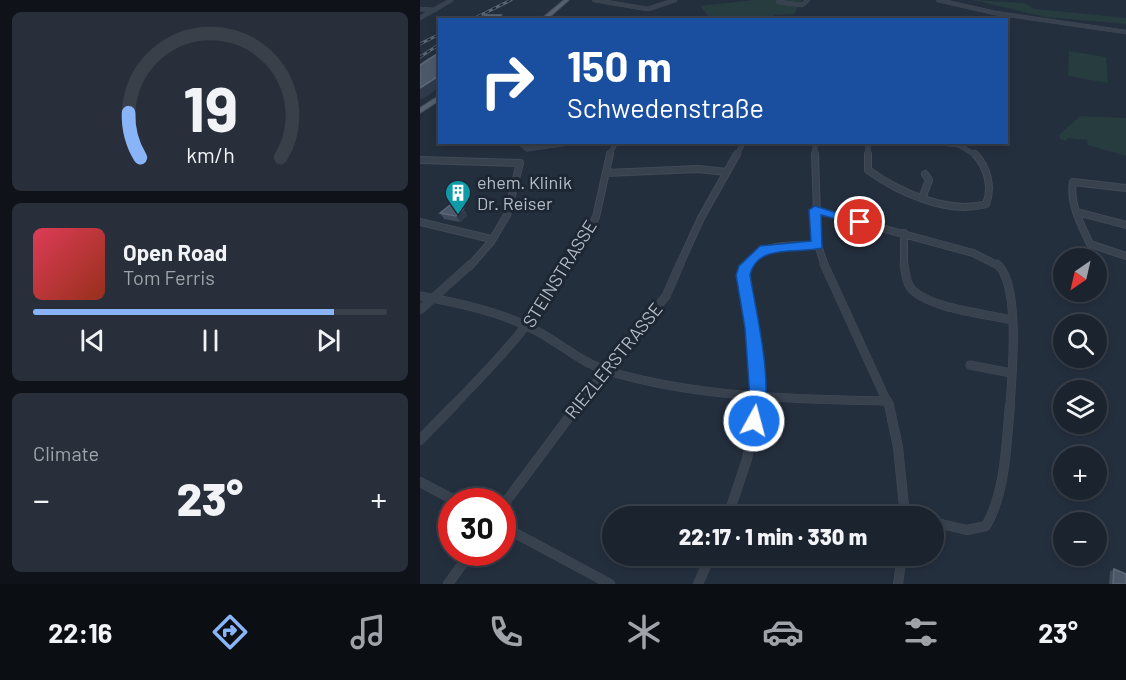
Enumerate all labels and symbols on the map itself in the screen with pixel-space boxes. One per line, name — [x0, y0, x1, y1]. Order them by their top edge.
place label: ehem. Klinik Dr. Reiser — [477, 171, 572, 214]
building icon: ehem. Klinik Dr. Reiser — [443, 178, 473, 216]
pin — [834, 196, 885, 247]
street label: STEINSTRASSE — [517, 216, 601, 331]
north arrow — [1053, 248, 1107, 302]
street label: RIEZLERSTRASSE — [560, 298, 667, 423]
position arrow — [722, 389, 786, 453]
speed limit sign: 30 — [438, 488, 516, 566]

